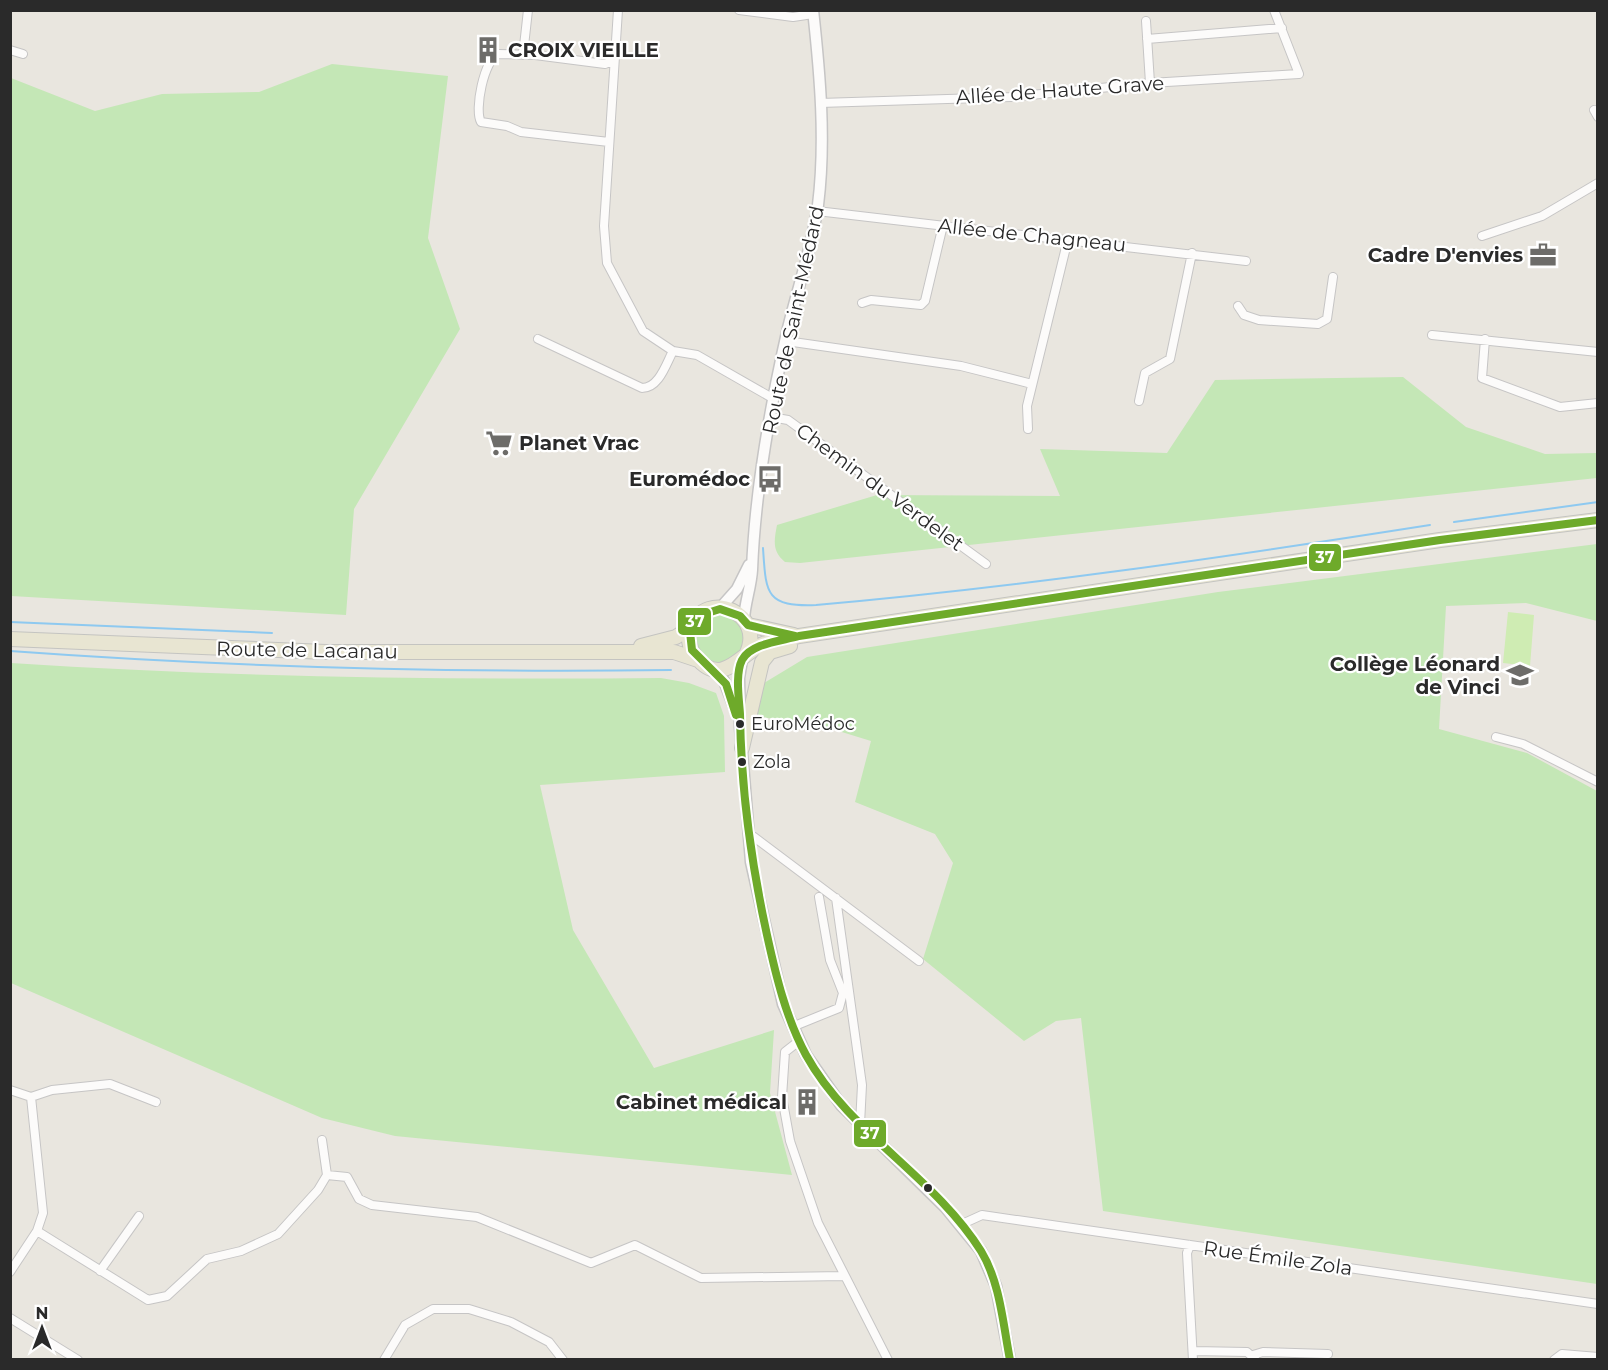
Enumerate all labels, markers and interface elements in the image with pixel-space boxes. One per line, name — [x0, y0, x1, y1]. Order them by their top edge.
building icon: CROIX VIEILLE — [473, 35, 503, 65]
place label: CROIX VIEILLE — [508, 38, 659, 62]
street label: Allée de Haute Grave — [955, 71, 1165, 109]
street label: Route de Saint-Médard — [757, 204, 829, 436]
street label: Allée de Chagneau — [937, 213, 1127, 257]
office icon: Cadre D'envies — [1528, 240, 1558, 270]
place label: Cadre D'envies — [1368, 243, 1523, 267]
street label: Chemin du Verdelet — [792, 418, 968, 556]
supermarket icon: Planet Vrac — [484, 428, 514, 458]
place label: Planet Vrac — [519, 431, 639, 455]
bus stop icon: Euromédoc — [755, 464, 785, 494]
place label: Euromédoc — [629, 467, 750, 491]
line badge: 37 — [1308, 543, 1342, 572]
text: 37 — [1314, 548, 1335, 567]
line badge: 37 — [677, 607, 712, 636]
text: 37 — [684, 612, 705, 631]
street label: Route de Lacanau — [216, 636, 398, 664]
place label: Collège Léonard de Vinci — [1330, 652, 1500, 699]
school or university icon: Collège Léonard de Vinci — [1505, 660, 1535, 690]
place label: EuroMédoc — [751, 713, 855, 735]
marker: EuroMédoc — [734, 718, 746, 730]
place label: Zola — [753, 751, 791, 773]
marker: Zola — [736, 756, 748, 768]
building icon: Cabinet médical — [792, 1087, 822, 1117]
place label: Cabinet médical — [616, 1090, 787, 1114]
line badge: 37 — [853, 1119, 887, 1148]
text: 37 — [859, 1124, 880, 1143]
unlabelled marker — [922, 1182, 934, 1194]
street label: Rue Émile Zola — [1202, 1236, 1354, 1280]
north arrow — [12, 1298, 72, 1358]
text: N — [36, 1304, 48, 1323]

